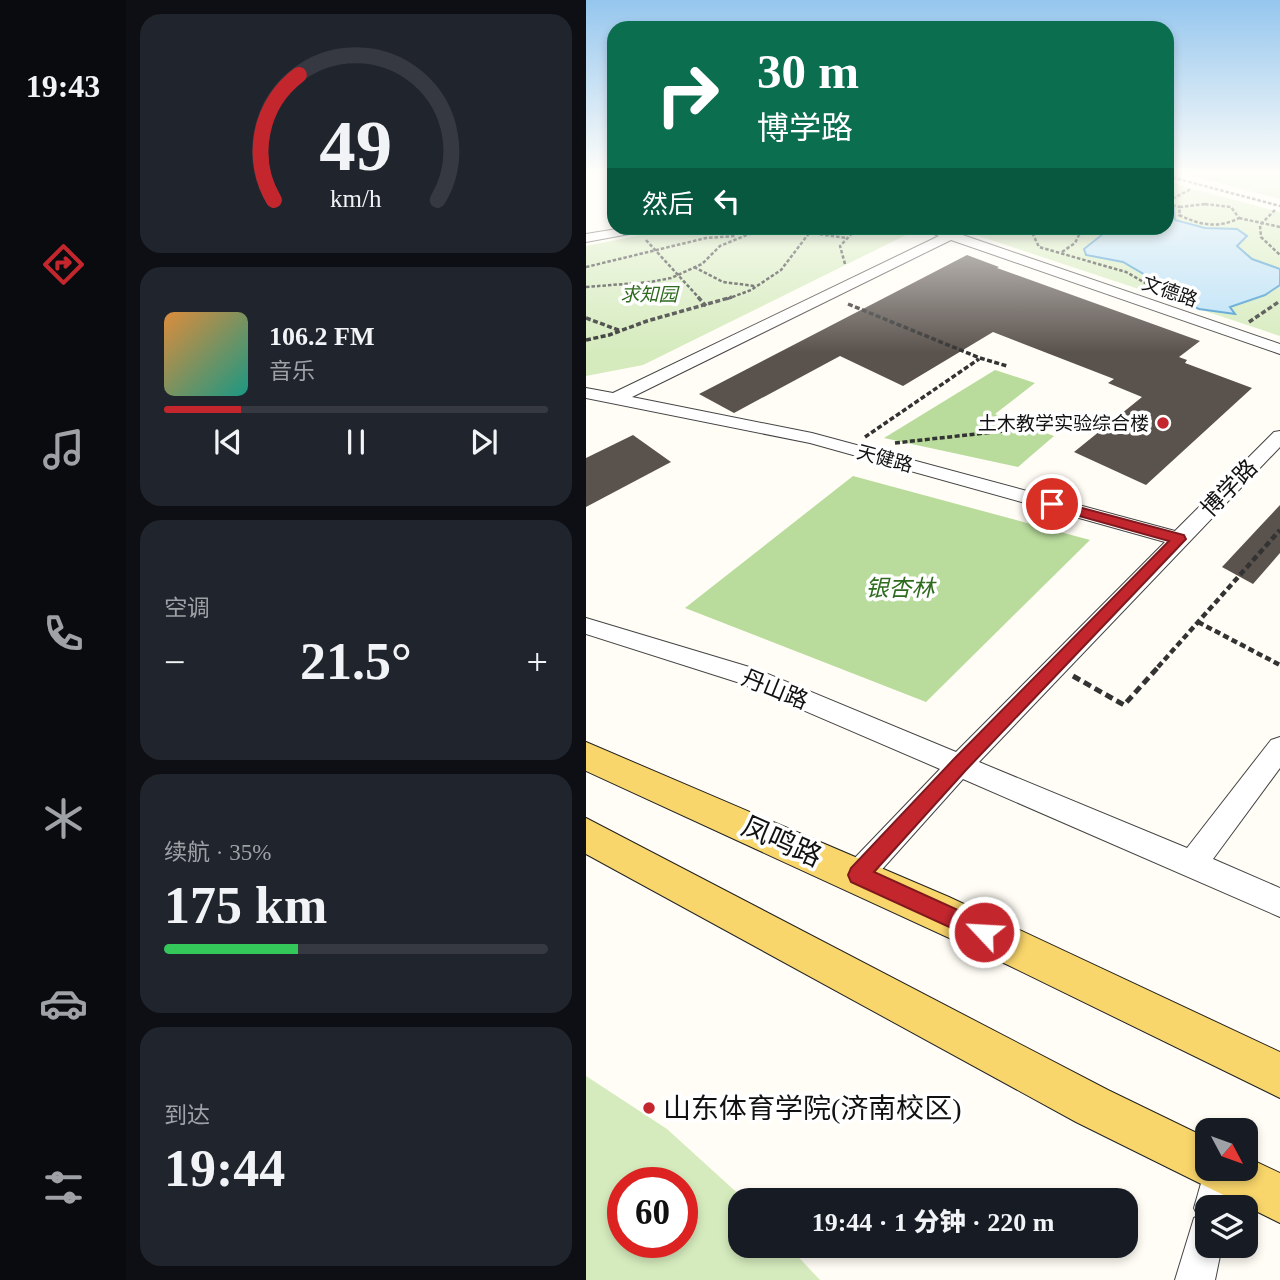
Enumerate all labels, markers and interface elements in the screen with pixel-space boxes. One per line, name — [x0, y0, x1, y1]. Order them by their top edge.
text: 30 m — [757, 44, 859, 99]
icon: right — [642, 49, 733, 140]
text: 19:43 — [26, 68, 100, 104]
text: 49 — [320, 105, 392, 186]
text: 博学路 — [757, 110, 853, 146]
icon: left — [708, 182, 746, 220]
text: km/h — [330, 184, 382, 211]
text: 然后 — [642, 190, 694, 219]
icon: directions — [39, 240, 88, 289]
street label: 文德路 — [1139, 272, 1200, 311]
park label: 求知园 — [620, 284, 680, 305]
text: 106.2 FM — [269, 322, 374, 351]
text: 音乐 — [269, 359, 315, 384]
place label: 土木教学实验综合楼 — [978, 413, 1149, 434]
marker: 土木教学实验综合楼 — [1155, 415, 1171, 431]
icon: previous — [209, 423, 247, 461]
icon: pause — [337, 423, 375, 461]
icon: next — [465, 423, 503, 461]
icon: music — [39, 425, 88, 474]
street label: 天健路 — [855, 441, 915, 476]
street label: 博学路 — [1196, 455, 1262, 522]
pin — [1022, 474, 1082, 534]
icon: arrive — [1033, 485, 1071, 523]
park label: 银杏林 — [866, 576, 938, 601]
text: 空调 — [164, 596, 210, 621]
icon: phone — [39, 609, 88, 658]
text: 21.5° — [300, 633, 412, 690]
text: − — [164, 641, 185, 683]
text: + — [527, 641, 548, 683]
street label: 丹山路 — [738, 665, 811, 714]
icon: climate — [39, 794, 88, 843]
street label: 凤鸣路 — [737, 810, 826, 873]
text: 续航 · 35% — [164, 840, 271, 865]
text: 175 km — [164, 877, 327, 934]
position arrow — [947, 895, 1021, 969]
icon: car — [39, 979, 88, 1028]
place label: 山东体育学院(济南校区) — [663, 1093, 962, 1124]
marker: 山东体育学院(济南校区) — [641, 1100, 657, 1116]
text: 到达 — [164, 1103, 210, 1128]
north arrow — [1195, 1118, 1258, 1181]
map controls — [1195, 1118, 1258, 1258]
text: 19:44 — [164, 1140, 285, 1197]
icon: filters — [39, 1163, 88, 1212]
speed limit sign: 60 — [607, 1167, 698, 1258]
button: layers — [1195, 1195, 1258, 1258]
text: 19:44 · 1 分钟 · 220 m — [812, 1208, 1054, 1237]

